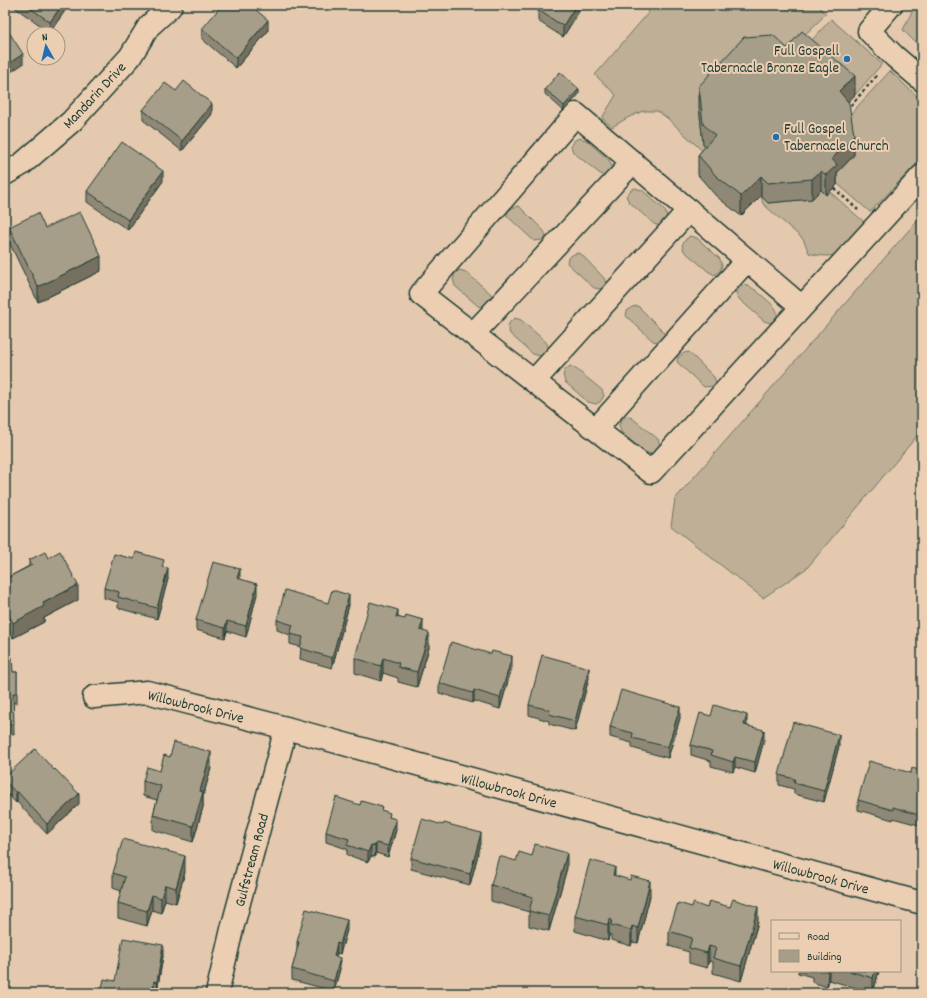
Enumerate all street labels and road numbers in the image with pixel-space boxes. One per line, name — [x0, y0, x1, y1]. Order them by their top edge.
street label: Mandarin Drive — [59, 58, 133, 135]
street label: Willowbrook Drive — [145, 685, 246, 731]
street label: Willowbrook Drive — [458, 769, 559, 815]
street label: Gulfstream Road — [230, 811, 276, 910]
street label: Willowbrook Drive — [770, 855, 871, 901]

